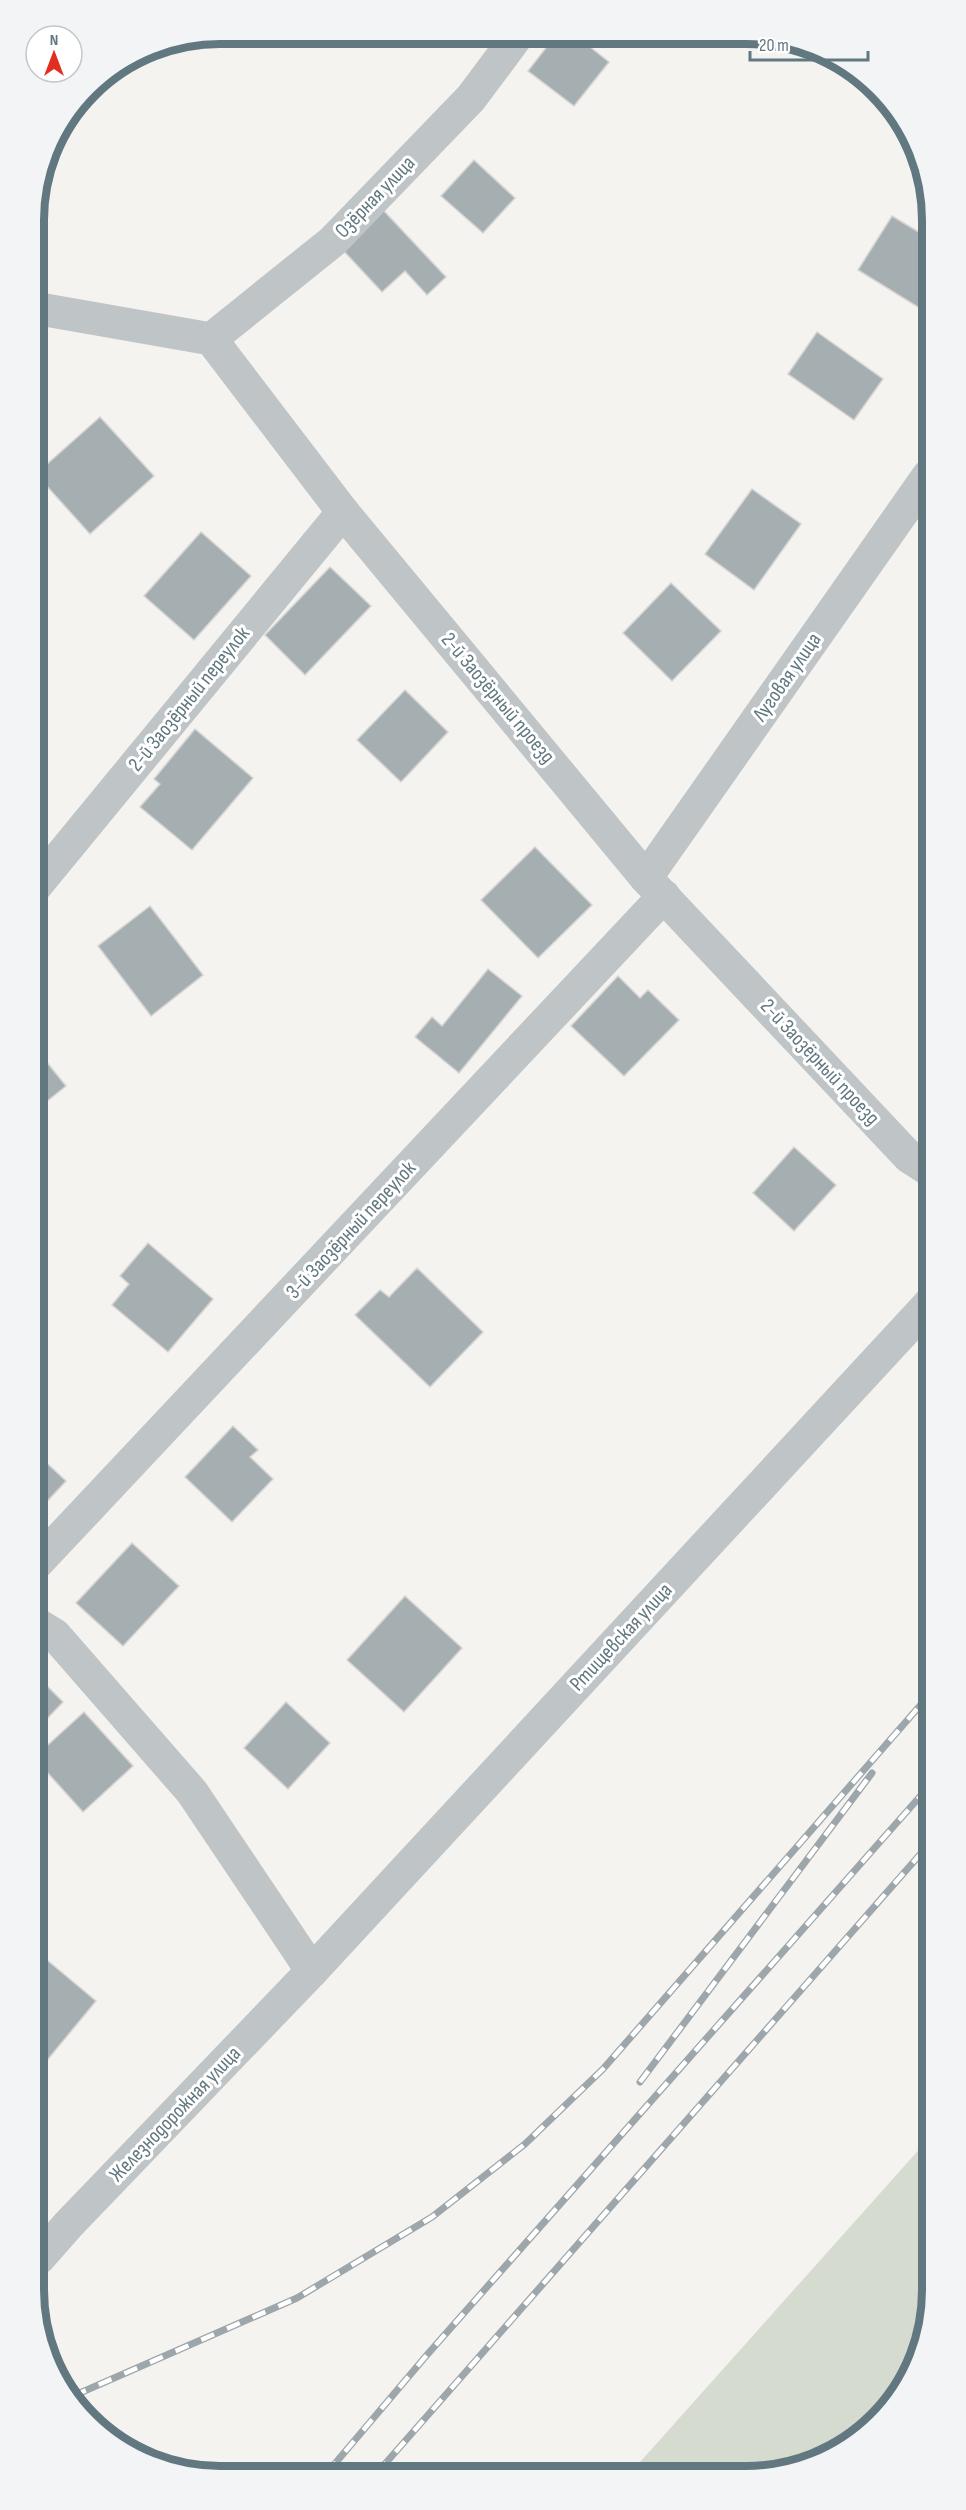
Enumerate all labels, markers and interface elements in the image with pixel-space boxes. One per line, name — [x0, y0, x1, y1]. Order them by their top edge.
north arrow — [24, 24, 84, 84]
scale bar — [750, 24, 868, 62]
text: N — [50, 31, 58, 50]
text: 20 m — [759, 35, 789, 56]
street label: Озёрная улица — [330, 151, 420, 243]
street label: 2-й Заозёрный переулок — [123, 622, 255, 776]
street label: 2-й Заозёрный проезд — [436, 627, 560, 769]
street label: Луговая улица — [747, 628, 827, 727]
street label: 2-й Заозёрный проезд — [755, 994, 885, 1130]
street label: 3-й Заозёрный переулок — [281, 1156, 421, 1304]
street label: Ртищевская улица — [565, 1578, 677, 1696]
street label: Железнодорожная улица — [104, 2041, 246, 2187]

